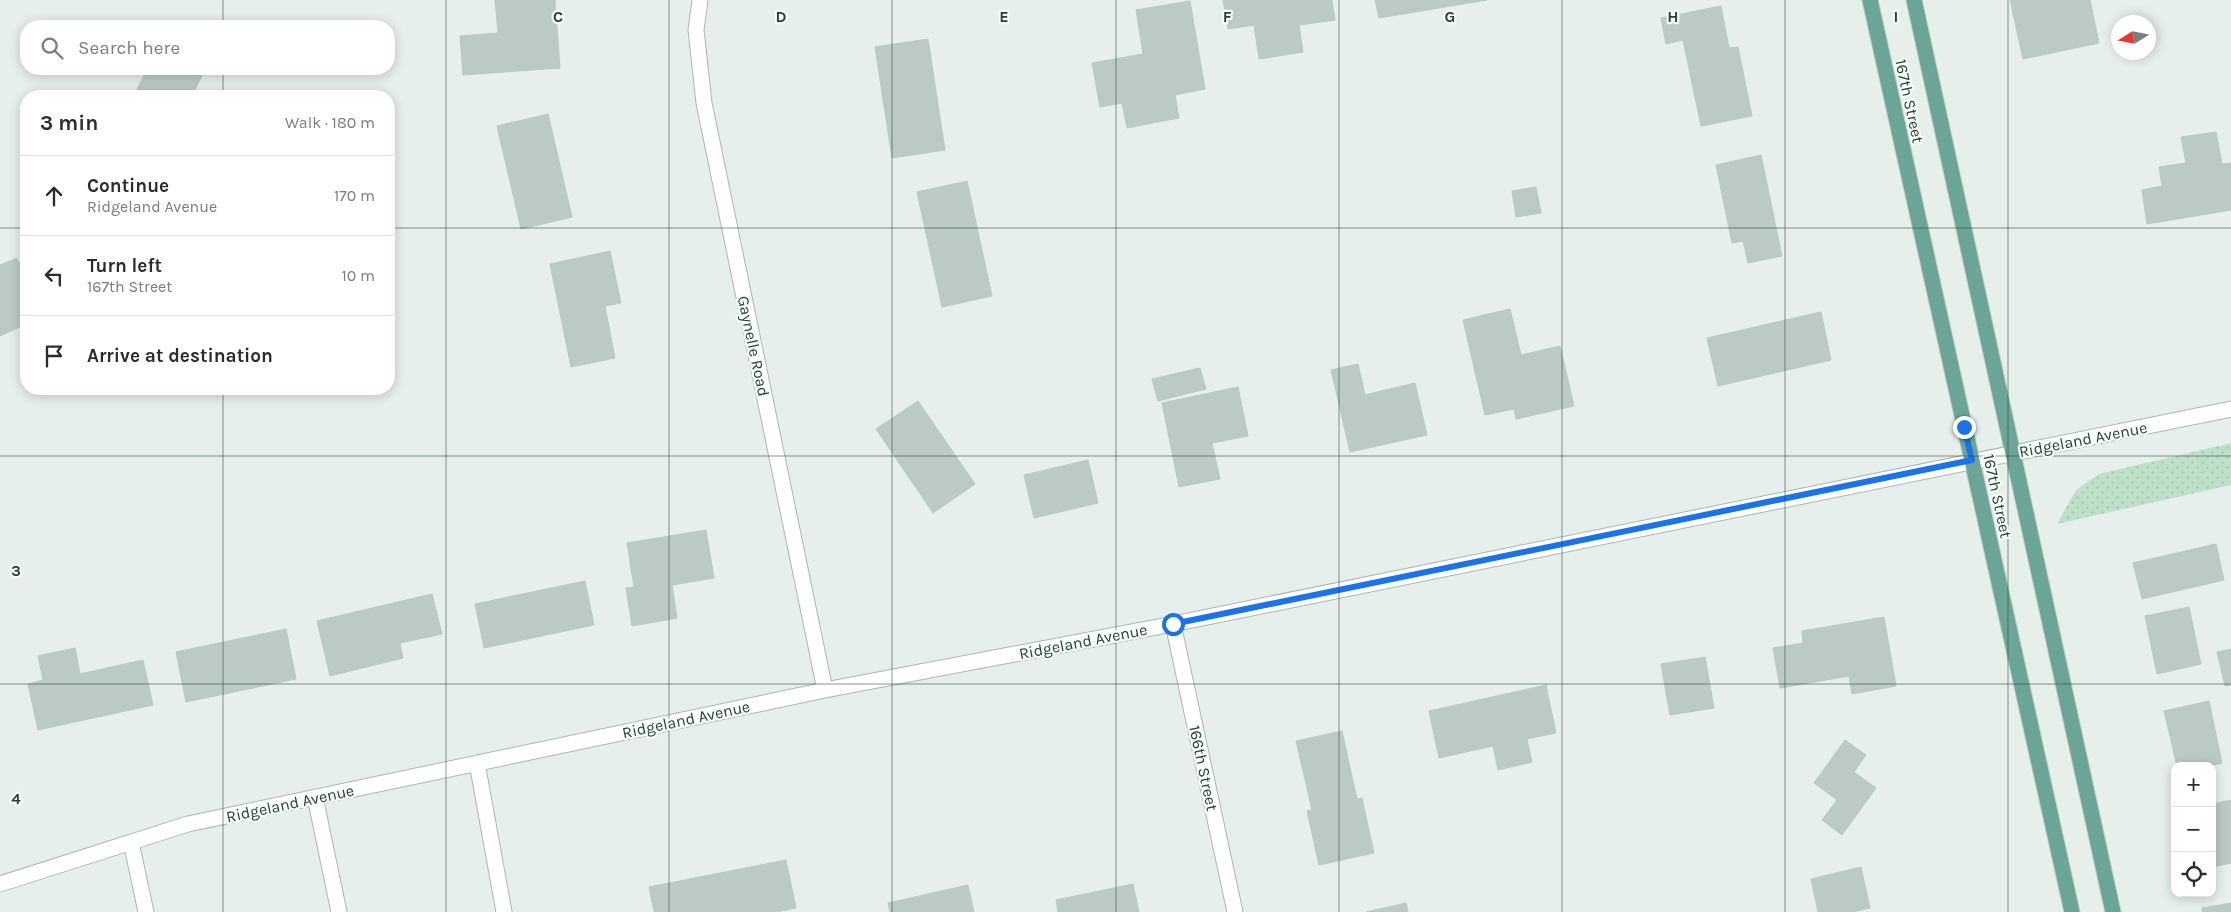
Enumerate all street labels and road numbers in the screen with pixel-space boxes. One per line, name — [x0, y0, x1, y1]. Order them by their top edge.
street label: 167th Street — [1891, 57, 1928, 145]
street label: Gaynelle Road — [734, 294, 773, 398]
street label: Ridgeland Avenue — [2017, 418, 2149, 461]
street label: 167th Street — [1979, 452, 2016, 540]
street label: Ridgeland Avenue — [1017, 620, 1149, 663]
street label: Ridgeland Avenue — [620, 697, 752, 742]
street label: 166th Street — [1185, 724, 1222, 813]
street label: Ridgeland Avenue — [224, 781, 356, 826]

